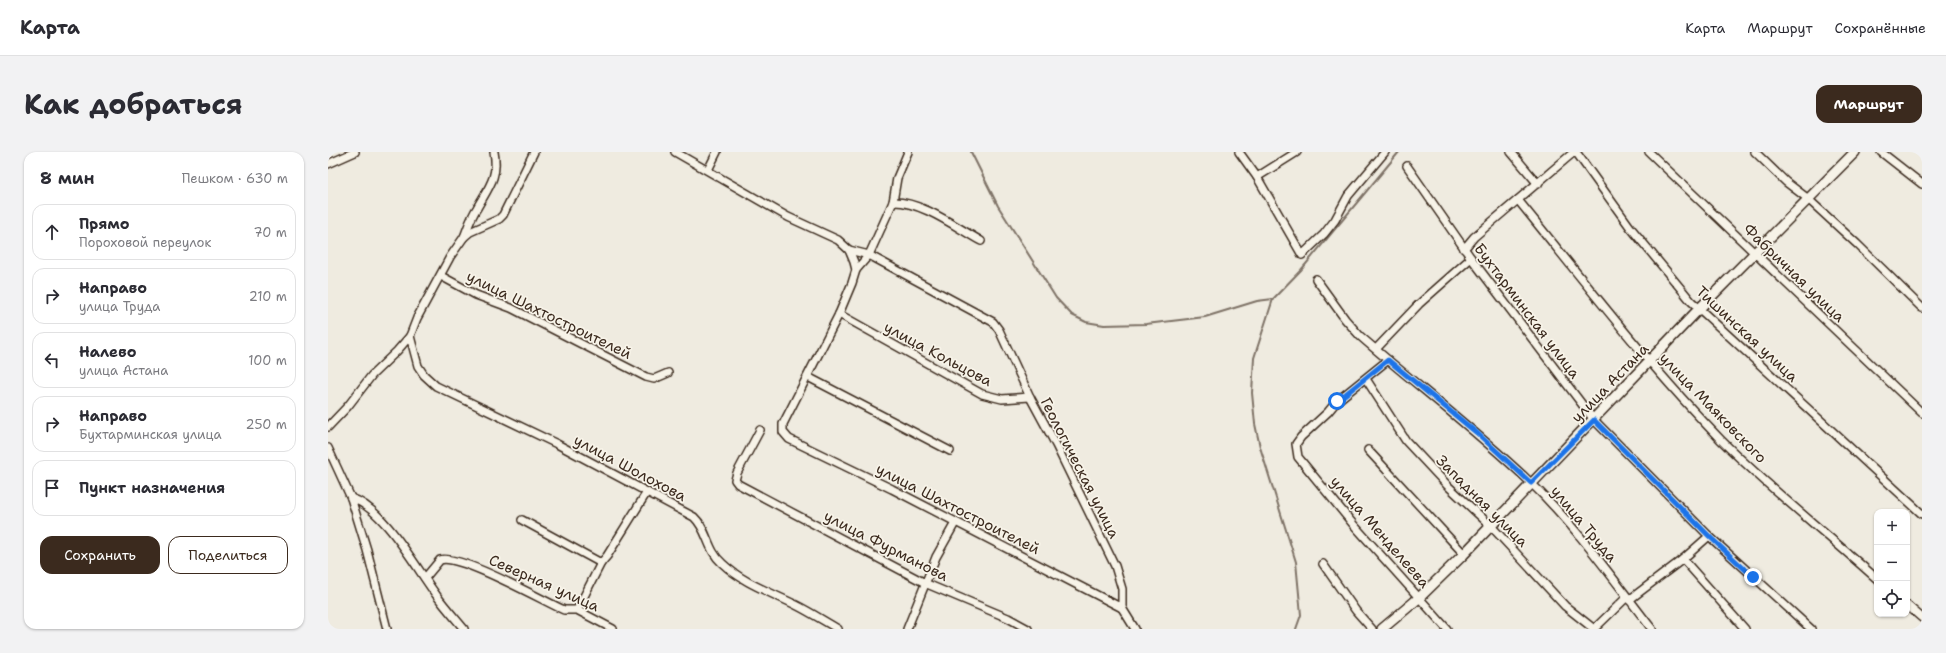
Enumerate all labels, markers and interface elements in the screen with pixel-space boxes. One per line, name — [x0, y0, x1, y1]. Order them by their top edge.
text: Карта — [20, 15, 80, 40]
text: Карта — [1685, 19, 1725, 37]
text: Маршрут — [1747, 19, 1813, 37]
text: Сохранённые — [1835, 19, 1926, 37]
text: Как добраться — [24, 85, 243, 123]
button: Маршрут — [1816, 85, 1922, 123]
text: 8 мин — [40, 167, 95, 189]
text: Пешком · 630 m — [182, 170, 288, 187]
text: Прямо — [79, 214, 129, 234]
street label: Фабричная улица — [1739, 219, 1850, 327]
icon: ahead — [41, 221, 63, 243]
text: 70 m — [253, 224, 287, 241]
text: Пороховой переулок — [79, 234, 211, 251]
street label: Бухтарминская улица — [1470, 239, 1585, 383]
street label: улица Шахтостроителей — [463, 266, 635, 364]
text: Направо — [79, 278, 147, 298]
street label: Тишинская улица — [1692, 282, 1803, 387]
icon: right — [41, 285, 63, 307]
text: 210 m — [249, 288, 287, 305]
text: улица Труда — [79, 298, 160, 315]
street label: улица Кольцова — [880, 317, 996, 391]
street label: улица Астана — [1567, 339, 1653, 427]
text: Налево — [79, 342, 137, 362]
street label: улица Маяковского — [1655, 348, 1771, 468]
icon: left — [41, 349, 63, 371]
text: 100 m — [248, 352, 287, 369]
text: улица Астана — [79, 362, 168, 379]
route start — [1328, 392, 1346, 410]
street label: Геологическая улица — [1036, 394, 1124, 542]
text: Направо — [79, 406, 147, 426]
icon: right — [41, 413, 63, 435]
text: 250 m — [246, 416, 287, 433]
text: Бухтарминская улица — [79, 426, 222, 443]
street label: улица Шолохова — [570, 430, 690, 506]
street label: Западная улица — [1432, 451, 1533, 552]
street label: улица Шахтостроителей — [873, 459, 1044, 559]
street label: улица Менделеева — [1326, 472, 1435, 593]
icon: arrive — [41, 477, 63, 499]
text: Пункт назначения — [79, 478, 225, 498]
street label: улица Труда — [1546, 482, 1622, 567]
street label: улица Фурманова — [820, 506, 952, 586]
map controls — [1874, 509, 1910, 617]
button: + — [1874, 509, 1910, 545]
button: Сохранить — [40, 536, 160, 574]
button: Поделиться — [168, 536, 288, 574]
button: − — [1874, 545, 1910, 581]
street label: Северная улица — [486, 550, 603, 617]
route end — [1744, 568, 1762, 586]
button: locate — [1874, 581, 1910, 617]

